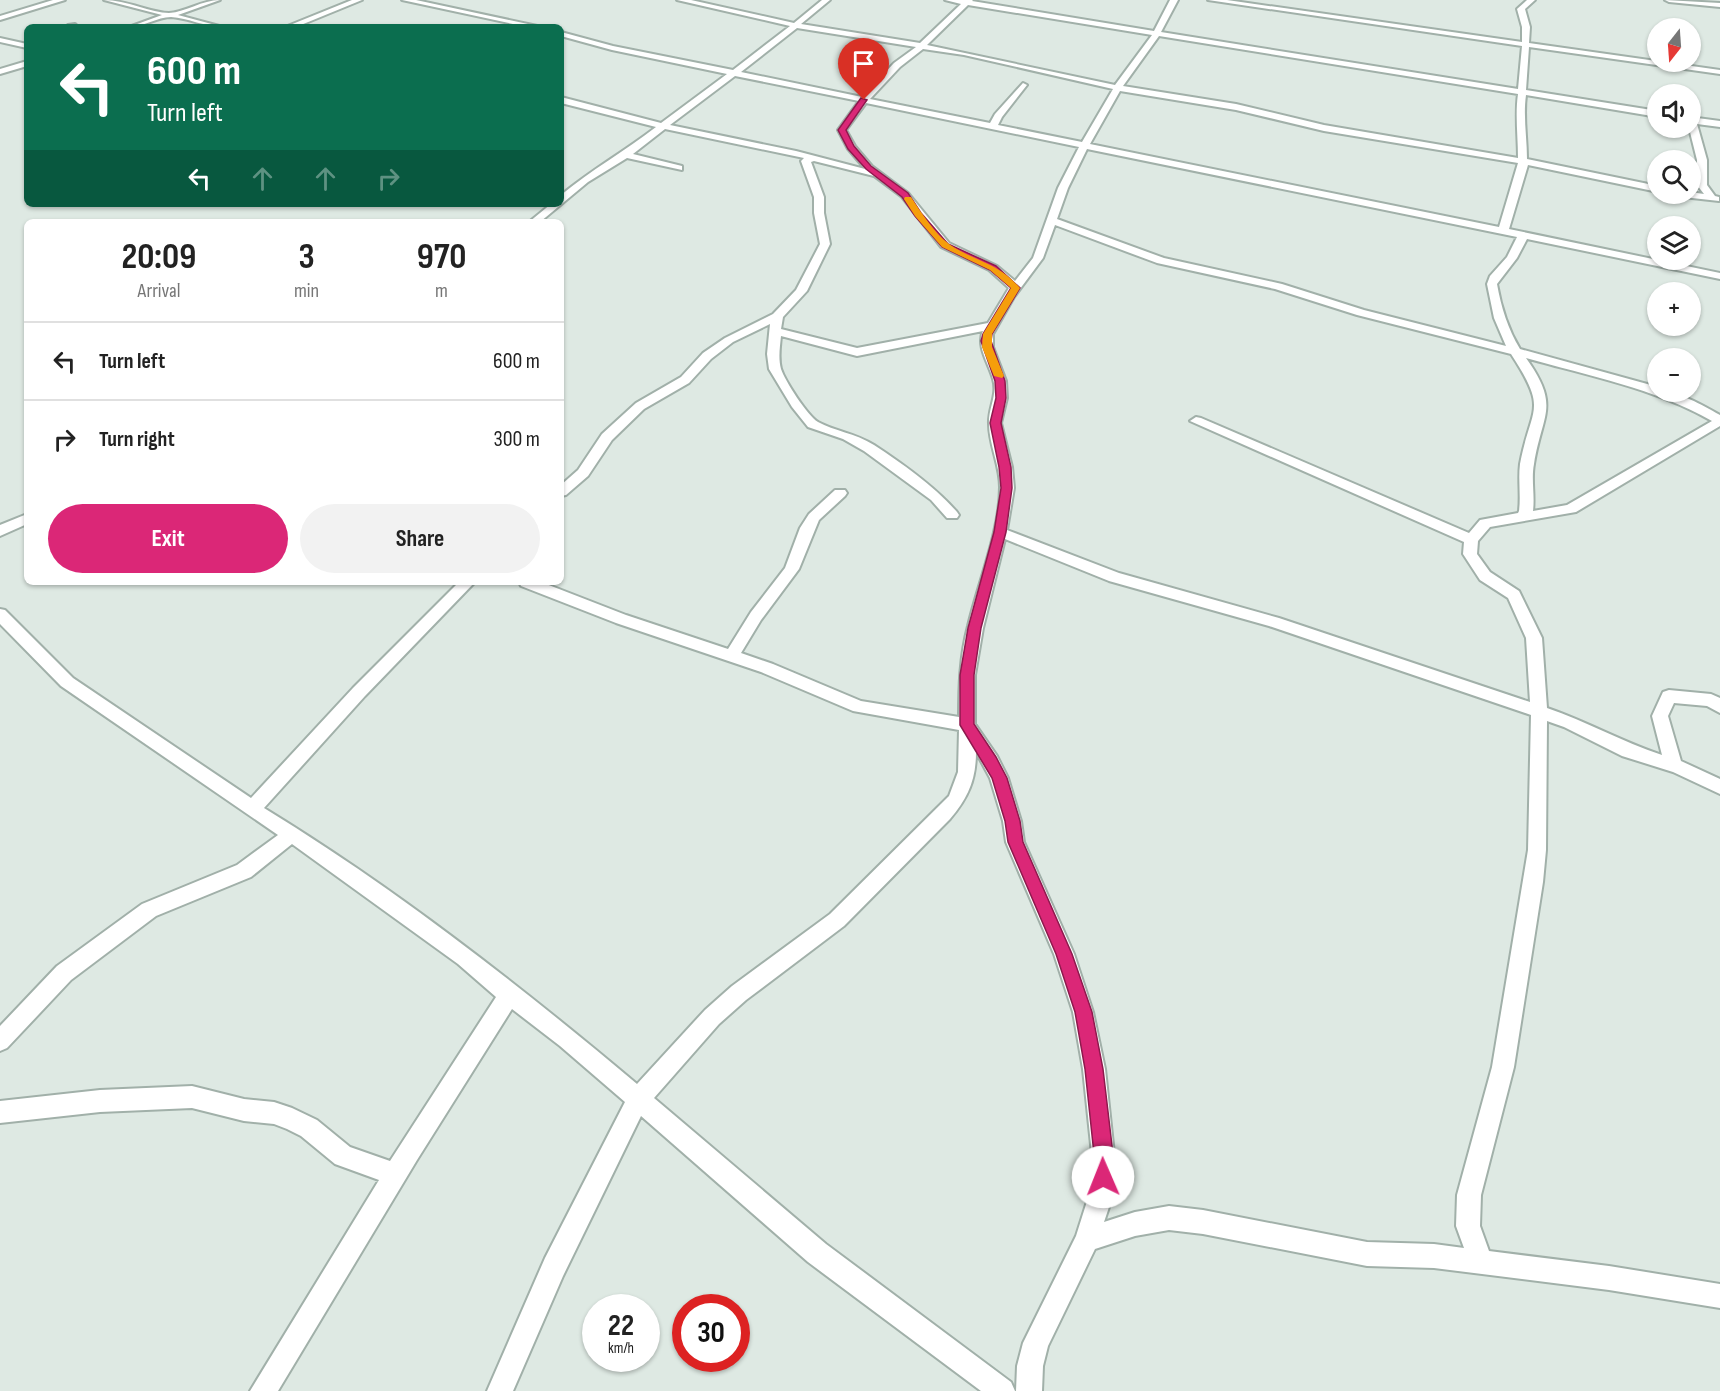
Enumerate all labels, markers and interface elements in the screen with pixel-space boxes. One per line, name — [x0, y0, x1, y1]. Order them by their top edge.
north arrow — [1647, 18, 1701, 72]
map controls — [1647, 18, 1701, 402]
pin — [838, 38, 889, 100]
text: 600 m — [147, 46, 241, 97]
icon: arrive — [847, 47, 880, 80]
icon: left — [48, 48, 126, 126]
button: sound — [1647, 84, 1701, 138]
text: Turn left — [147, 97, 223, 129]
button: search — [1647, 150, 1701, 204]
icon: left — [183, 162, 216, 195]
icon: ahead — [246, 162, 279, 195]
icon: ahead — [309, 162, 342, 195]
icon: right — [372, 162, 405, 195]
button: layers — [1647, 216, 1701, 270]
text: 20:09 — [122, 236, 196, 279]
text: 3 — [298, 236, 315, 279]
text: 970 — [417, 236, 466, 279]
text: Arrival — [137, 279, 180, 303]
text: min — [294, 279, 319, 303]
text: m — [435, 279, 448, 303]
button: + — [1647, 282, 1701, 336]
icon: left — [48, 345, 81, 378]
text: Turn left — [99, 348, 165, 375]
text: 600 m — [493, 348, 540, 375]
button: − — [1647, 348, 1701, 402]
icon: right — [48, 423, 81, 456]
text: Turn right — [99, 426, 175, 453]
text: 300 m — [494, 426, 540, 453]
button: Exit — [48, 504, 288, 573]
button: Share — [300, 504, 540, 573]
position arrow — [1071, 1145, 1135, 1209]
speed limit sign: 30 — [672, 1294, 750, 1372]
text: 22 — [608, 1308, 634, 1344]
text: km/h — [608, 1339, 634, 1358]

